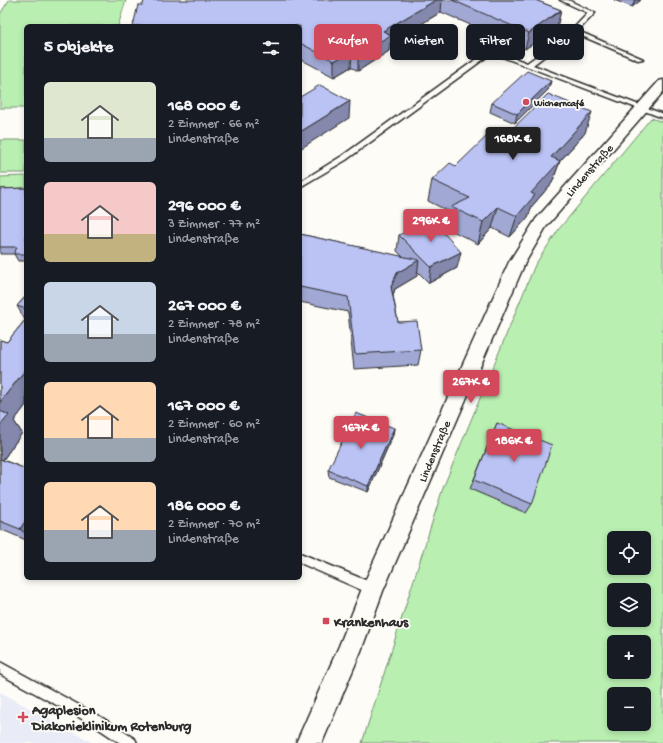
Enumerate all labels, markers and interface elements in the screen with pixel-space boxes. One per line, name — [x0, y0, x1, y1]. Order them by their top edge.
chip: Kaufen — [314, 24, 382, 60]
chip: Mieten — [390, 24, 458, 60]
chip: Filter — [466, 24, 525, 60]
chip: Neu — [533, 24, 584, 60]
icon: filters — [260, 37, 282, 59]
text: 5 Objekte — [44, 38, 113, 58]
text: 168 000 € — [168, 97, 240, 117]
marker: Wicherncafé — [521, 97, 531, 107]
icon: home — [76, 98, 124, 146]
place label: Wicherncafé — [533, 98, 585, 110]
text: 2 Zimmer · 66 m² — [168, 117, 259, 132]
pin: 168K € — [480, 127, 546, 161]
text: Lindenstraße — [168, 132, 239, 147]
text: 168K € — [495, 132, 531, 147]
street label: Lindenstraße — [564, 141, 618, 201]
text: 296 000 € — [168, 197, 241, 217]
icon: home — [76, 198, 124, 246]
pin: 296K € — [398, 209, 464, 243]
text: 296K € — [412, 214, 450, 229]
text: 3 Zimmer · 77 m² — [168, 217, 260, 232]
text: Lindenstraße — [168, 232, 239, 247]
text: 267 000 € — [168, 297, 241, 317]
icon: home — [76, 298, 124, 346]
text: 2 Zimmer · 78 m² — [168, 317, 260, 332]
text: Lindenstraße — [168, 332, 239, 347]
pin: 267K € — [438, 370, 504, 404]
text: 267K € — [452, 375, 490, 390]
text: 167 000 € — [168, 397, 239, 417]
icon: home — [76, 398, 124, 446]
pin: 167K € — [328, 416, 394, 450]
text: 2 Zimmer · 60 m² — [168, 417, 260, 432]
street label: Lindenstraße — [417, 418, 455, 485]
text: 167K € — [343, 421, 379, 436]
pin: 186K € — [481, 429, 547, 463]
text: Lindenstraße — [168, 432, 239, 447]
text: 186K € — [496, 434, 532, 449]
text: 186 000 € — [168, 497, 240, 517]
icon: home — [76, 498, 124, 546]
text: 2 Zimmer · 70 m² — [168, 517, 260, 532]
map controls — [607, 531, 651, 731]
button: locate — [607, 531, 651, 575]
text: Lindenstraße — [168, 532, 239, 547]
button: layers — [607, 583, 651, 627]
place label: Krankenhaus — [333, 615, 409, 632]
marker: Krankenhaus — [321, 616, 331, 626]
button: + — [607, 635, 651, 679]
button: − — [607, 687, 651, 731]
place label: Agaplesion Diakonieklinikum Rotenburg — [30, 703, 192, 736]
marker: Agaplesion Diakonieklinikum Rotenburg — [17, 711, 29, 723]

